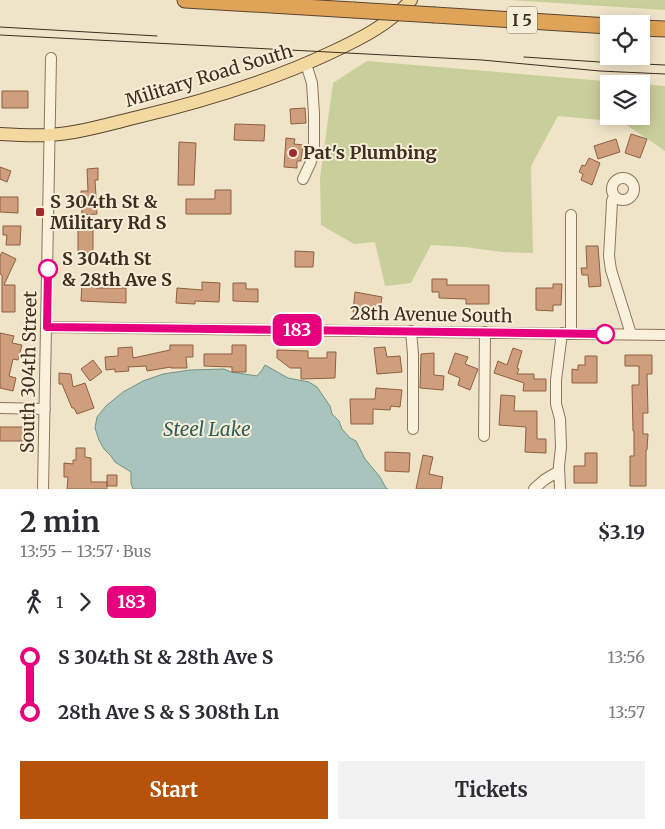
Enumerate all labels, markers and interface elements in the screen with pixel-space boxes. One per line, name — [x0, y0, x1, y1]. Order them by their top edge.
road number: I 5 — [507, 6, 537, 34]
map controls — [600, 15, 650, 125]
button: locate — [600, 15, 650, 65]
street label: Military Road South — [122, 39, 295, 112]
button: layers — [600, 75, 650, 125]
place label: Pat's Plumbing — [303, 141, 437, 164]
marker: Pat's Plumbing — [287, 147, 299, 159]
place label: S 304th St & Military Rd S — [50, 190, 166, 234]
marker: S 304th St & Military Rd S — [34, 206, 46, 218]
place label: S 304th St & 28th Ave S — [62, 247, 172, 291]
marker: S 304th St & 28th Ave S — [38, 259, 58, 279]
street label: South 304th Street — [16, 291, 41, 453]
street label: 28th Avenue South — [349, 302, 513, 327]
line badge: 183 — [268, 314, 326, 346]
text: 183 — [283, 318, 311, 341]
unlabelled marker — [595, 324, 615, 344]
water label: Steel Lake — [163, 417, 251, 441]
text: 2 min — [20, 504, 100, 540]
text: $3.19 — [598, 520, 645, 544]
text: 13:55 – 13:57 · Bus — [20, 541, 151, 561]
icon: walk — [20, 588, 48, 616]
icon: forward — [71, 588, 99, 616]
text: 183 — [117, 590, 146, 613]
text: 1 — [56, 592, 63, 612]
text: S 304th St & 28th Ave S — [58, 645, 273, 669]
text: 13:56 — [608, 647, 645, 667]
text: 28th Ave S & S 308th Ln — [58, 700, 279, 724]
text: 13:57 — [609, 702, 645, 722]
button: Start — [20, 761, 328, 819]
button: Tickets — [338, 761, 645, 819]

